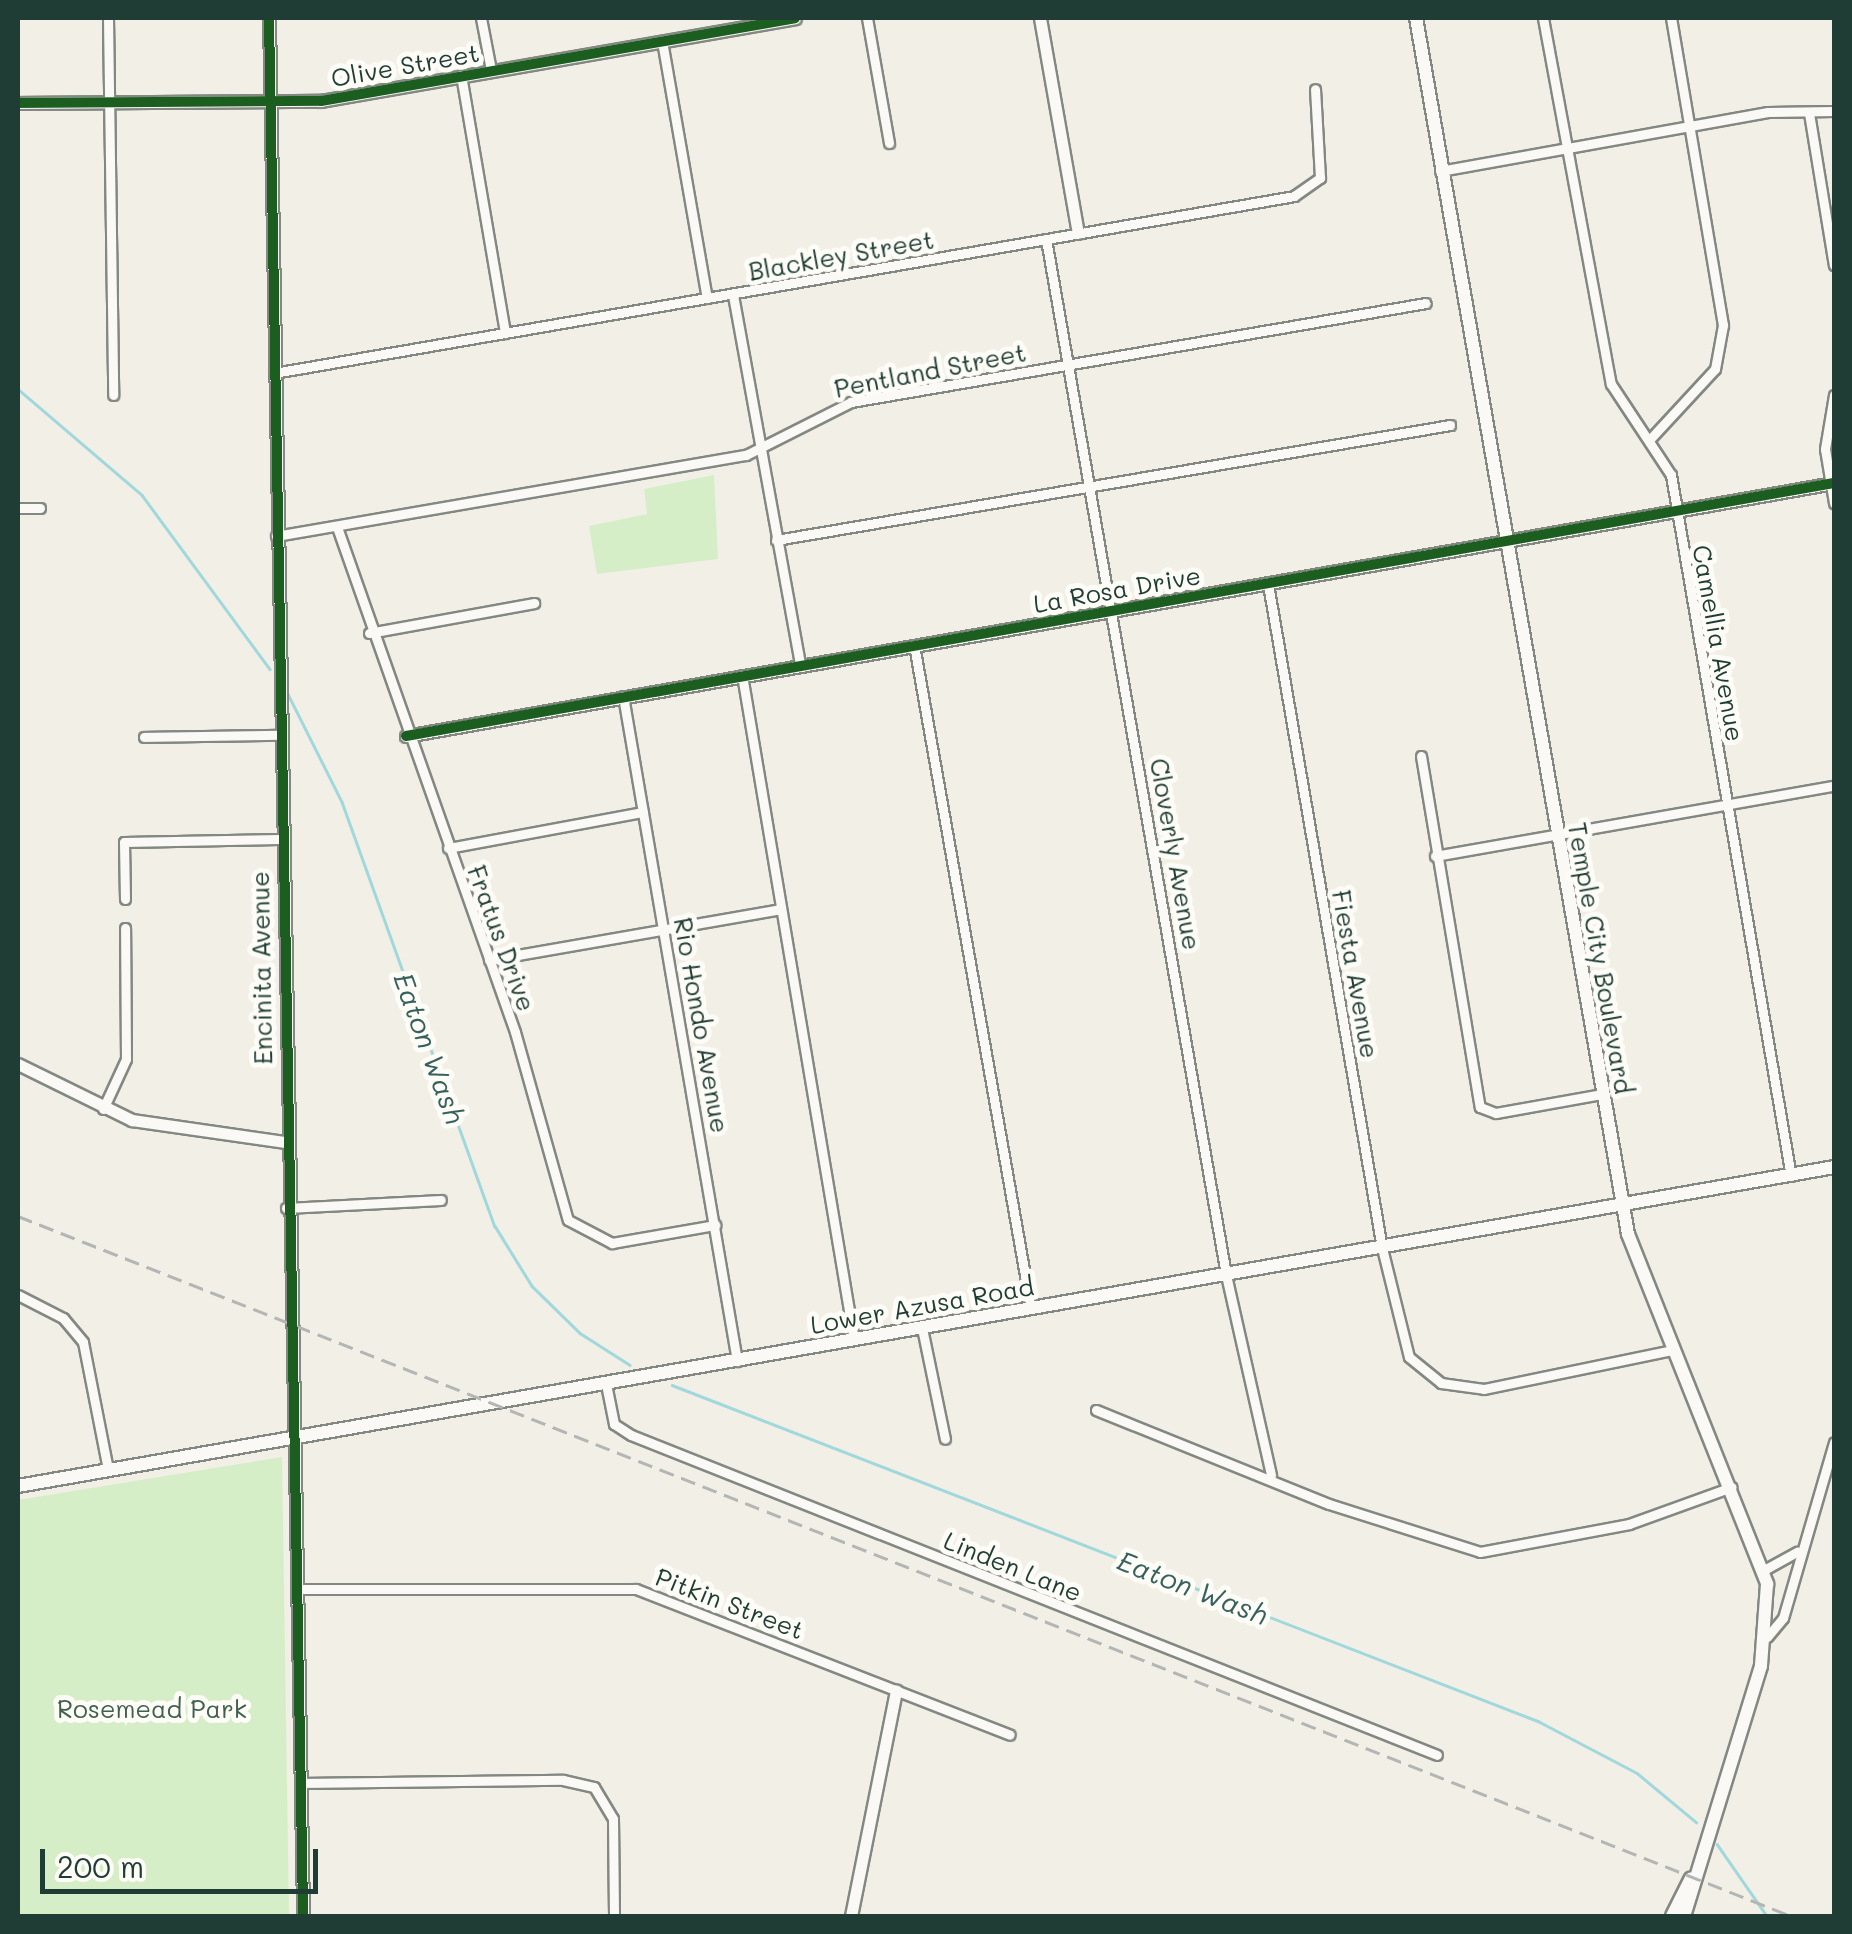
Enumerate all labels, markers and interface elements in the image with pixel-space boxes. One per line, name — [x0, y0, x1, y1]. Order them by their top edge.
street label: Olive Street — [329, 37, 481, 93]
street label: Blackley Street — [746, 224, 936, 286]
street label: Pentland Street — [832, 337, 1028, 403]
street label: Camellia Avenue — [1687, 542, 1751, 744]
street label: La Rosa Drive — [1031, 560, 1203, 618]
street label: Cloverly Avenue — [1144, 756, 1208, 952]
street label: Temple City Boulevard — [1562, 820, 1640, 1096]
street label: Fratus Drive — [462, 861, 542, 1015]
street label: Encinita Avenue — [244, 871, 278, 1065]
street label: Fiesta Avenue — [1326, 888, 1386, 1060]
street label: Rio Hondo Avenue — [668, 915, 736, 1135]
water label: Eaton Wash — [387, 968, 473, 1128]
street label: Lower Azusa Road — [808, 1271, 1036, 1339]
street label: Linden Lane — [940, 1525, 1086, 1607]
water label: Eaton Wash — [1113, 1543, 1273, 1631]
street label: Pitkin Street — [652, 1561, 808, 1645]
park label: Rosemead Park — [57, 1693, 247, 1723]
scale bar — [45, 1829, 322, 1891]
text: 200 m — [57, 1846, 144, 1886]

